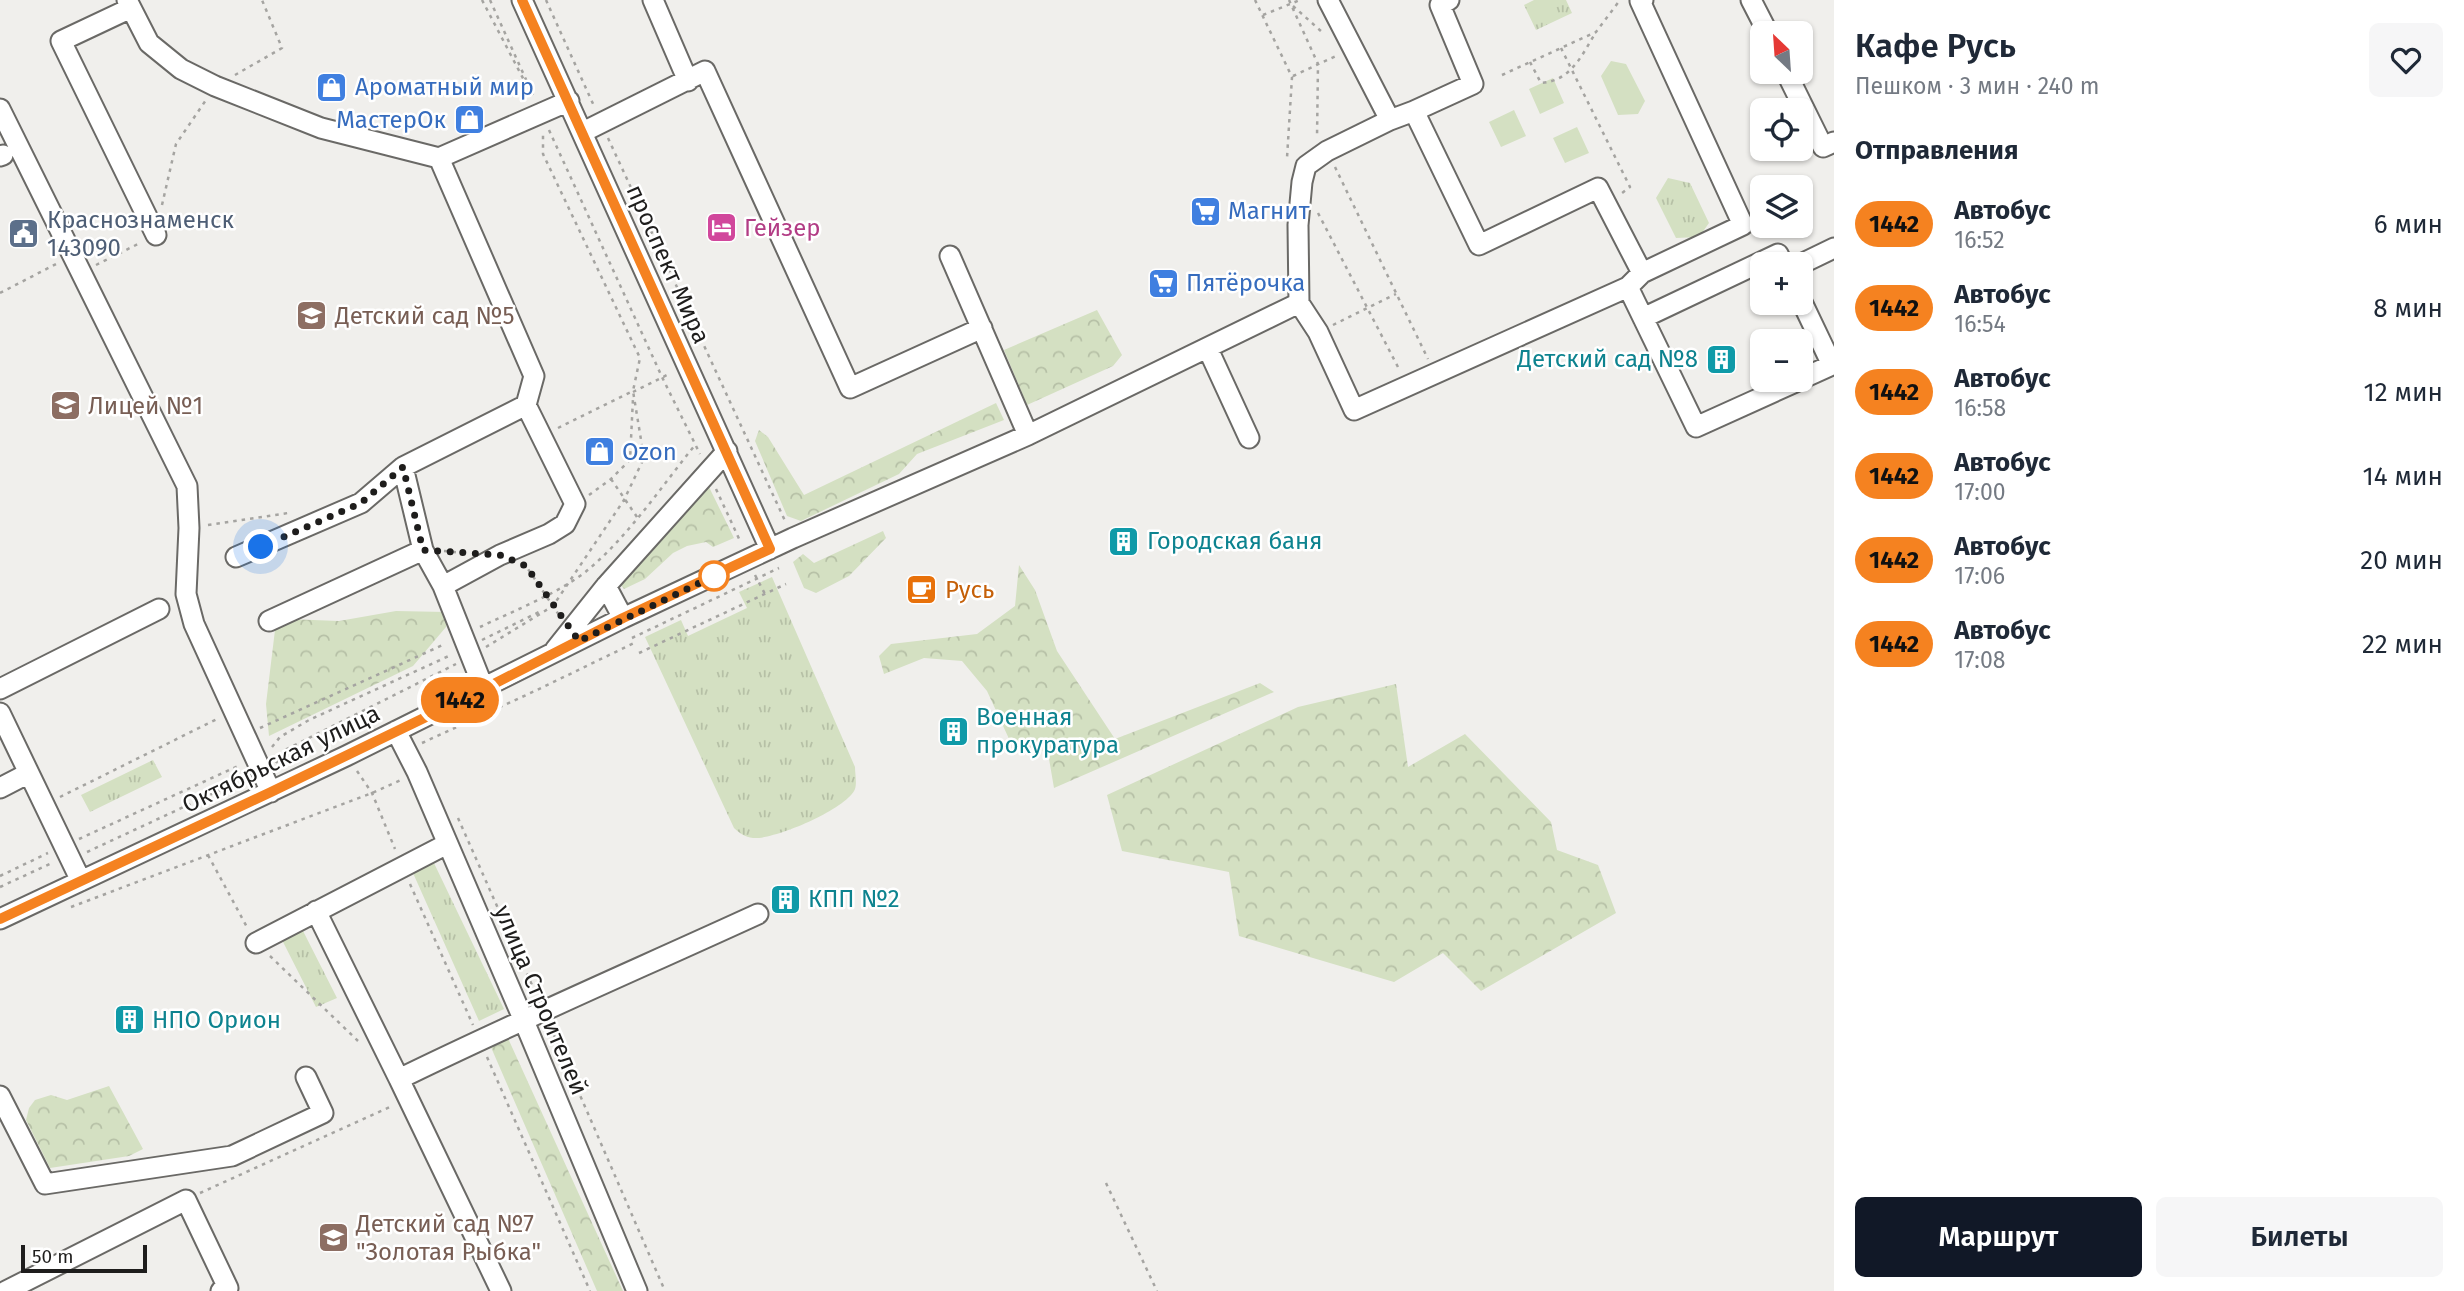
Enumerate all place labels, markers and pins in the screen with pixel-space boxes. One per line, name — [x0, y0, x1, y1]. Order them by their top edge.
shop icon: Ароматный мир — [315, 70, 349, 104]
place label: Ароматный мир — [355, 73, 534, 101]
shop icon: МастерОк — [452, 103, 486, 137]
place label: МастерОк — [336, 106, 447, 134]
supermarket icon: Магнит — [1188, 194, 1222, 228]
place label: Магнит — [1228, 197, 1310, 225]
place label: Краснознаменск 143090 — [47, 206, 235, 262]
hotel icon: Гейзер — [704, 211, 738, 245]
place label: Гейзер — [744, 214, 821, 242]
public building icon: Краснознаменск 143090 — [7, 217, 41, 251]
supermarket icon: Пятёрочка — [1146, 266, 1180, 300]
place label: Пятёрочка — [1186, 269, 1305, 297]
school or university icon: Детский сад №5 — [295, 299, 329, 333]
place label: Детский сад №5 — [334, 302, 514, 330]
building icon: Детский сад №8 — [1704, 342, 1738, 376]
place label: Детский сад №8 — [1516, 345, 1698, 373]
school or university icon: Лицей №1 — [48, 389, 82, 423]
place label: Лицей №1 — [88, 392, 203, 420]
shop icon: Ozon — [582, 435, 616, 469]
place label: Ozon — [622, 438, 677, 466]
building icon: Городская баня — [1107, 524, 1141, 558]
place label: Городская баня — [1147, 527, 1323, 555]
unlabelled marker — [699, 561, 729, 591]
cafe icon: Русь — [905, 573, 939, 607]
place label: Русь — [945, 576, 994, 604]
place label: Военная прокуратура — [976, 703, 1119, 759]
building icon: Военная прокуратура — [936, 714, 970, 748]
building icon: КПП №2 — [768, 882, 802, 916]
place label: КПП №2 — [808, 885, 900, 913]
building icon: НПО Орион — [112, 1003, 146, 1037]
place label: НПО Орион — [152, 1006, 281, 1034]
place label: Детский сад №7 "Золотая Рыбка" — [355, 1210, 541, 1266]
school or university icon: Детский сад №7 "Золотая Рыбка" — [316, 1221, 350, 1255]

